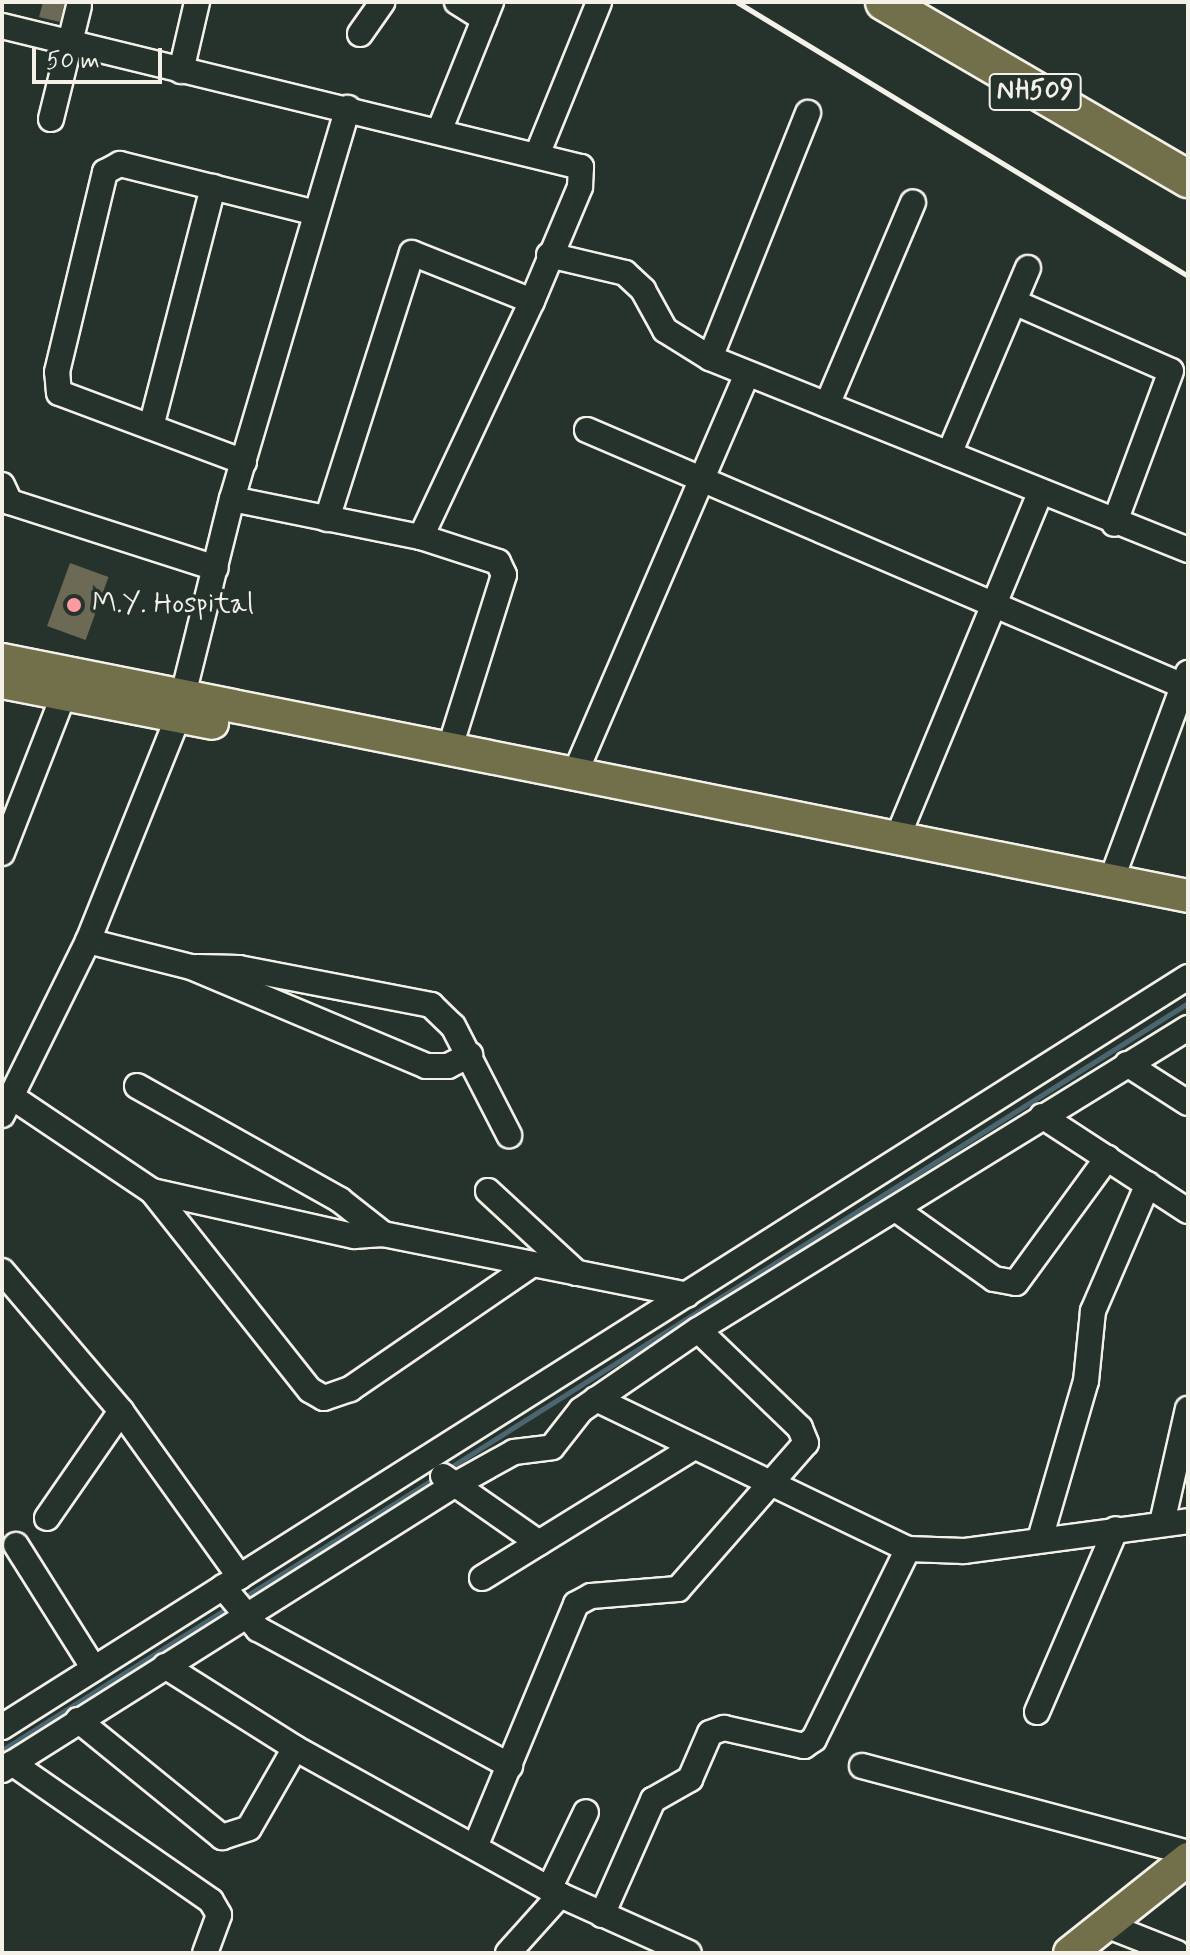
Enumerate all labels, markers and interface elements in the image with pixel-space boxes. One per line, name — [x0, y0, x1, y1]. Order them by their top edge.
scale bar — [36, 32, 166, 82]
text: 50 m — [46, 46, 100, 77]
road number: NH509 — [987, 70, 1083, 114]
place label: M.Y. Hospital — [92, 588, 254, 622]
marker: M.Y. Hospital — [63, 594, 85, 616]

